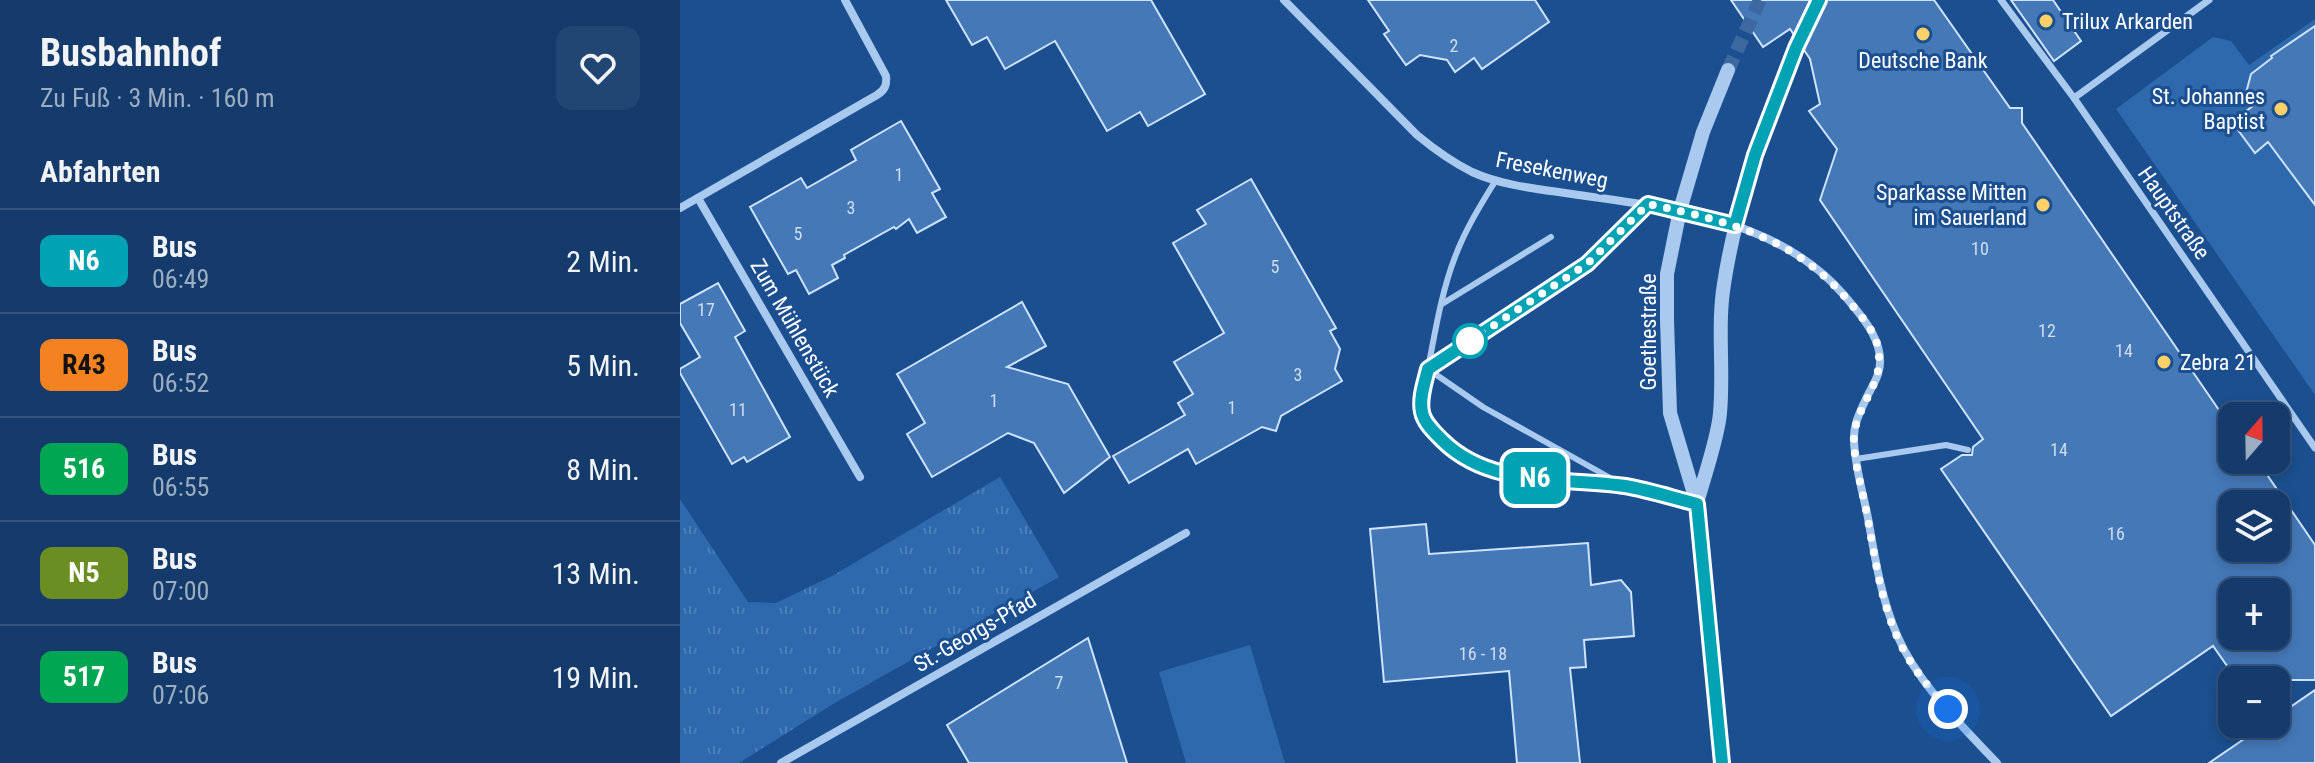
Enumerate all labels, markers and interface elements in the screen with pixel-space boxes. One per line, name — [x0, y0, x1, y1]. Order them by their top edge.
place label: Trilux Arkarden — [2062, 9, 2193, 34]
marker: Trilux Arkarden — [2037, 12, 2055, 30]
marker: Deutsche Bank — [1914, 25, 1932, 43]
button: heart — [556, 26, 640, 110]
text: Busbahnhof — [40, 31, 221, 75]
house number: 2 — [1450, 35, 1459, 56]
place label: Deutsche Bank — [1858, 48, 1988, 73]
text: Zu Fuß · 3 Min. · 160 m — [40, 83, 275, 113]
place label: St. Johannes Baptist — [2152, 84, 2265, 134]
marker: St. Johannes Baptist — [2272, 100, 2290, 118]
street label: Fresekenweg — [1494, 147, 1610, 193]
text: Abfahrten — [40, 154, 160, 189]
street label: Hauptstraße — [2133, 162, 2215, 264]
house number: 1 — [895, 164, 903, 185]
place label: Sparkasse Mitten im Sauerland — [1876, 180, 2027, 230]
marker: Sparkasse Mitten im Sauerland — [2034, 196, 2052, 214]
house number: 3 — [847, 197, 855, 218]
house number: 5 — [794, 223, 803, 244]
text: Bus — [152, 229, 197, 264]
house number: 10 — [1971, 238, 1989, 259]
text: N6 — [68, 244, 100, 277]
text: 2 Min. — [566, 244, 640, 279]
street label: Zum Mühlenstück — [745, 255, 845, 401]
house number: 5 — [1271, 256, 1280, 277]
text: 06:49 — [152, 264, 209, 294]
street label: Goethestraße — [1636, 274, 1661, 390]
house number: 17 — [697, 299, 715, 320]
house number: 12 — [2038, 320, 2056, 341]
unlabelled marker — [1453, 324, 1487, 358]
text: Bus — [152, 333, 197, 368]
house number: 14 — [2115, 340, 2133, 361]
text: R43 — [62, 348, 106, 381]
text: 5 Min. — [566, 348, 640, 383]
place label: Zebra 21 — [2180, 350, 2256, 375]
marker: Zebra 21 — [2155, 353, 2173, 371]
house number: 3 — [1294, 364, 1302, 385]
text: 06:52 — [152, 368, 209, 398]
house number: 1 — [990, 390, 998, 411]
house number: 1 — [1228, 397, 1236, 418]
house number: 11 — [729, 399, 747, 420]
north arrow — [2218, 402, 2290, 474]
map controls — [2218, 402, 2290, 738]
text: Bus — [152, 437, 197, 472]
house number: 14 — [2050, 439, 2068, 460]
text: 516 — [63, 452, 105, 485]
text: 8 Min. — [566, 452, 640, 487]
line badge: N6 — [1499, 452, 1571, 504]
text: N6 — [1519, 461, 1551, 494]
text: 06:55 — [152, 472, 209, 502]
button: layers — [2218, 490, 2290, 562]
house number: 16 — [2107, 523, 2125, 544]
text: Bus — [152, 541, 197, 576]
text: N5 — [68, 556, 100, 589]
text: 13 Min. — [552, 556, 640, 591]
text: 07:00 — [152, 576, 209, 606]
button: + — [2218, 578, 2290, 650]
street label: St.-Georgs-Pfad — [909, 587, 1041, 677]
house number: 16 - 18 — [1459, 643, 1507, 664]
text: Bus — [152, 645, 197, 680]
text: 517 — [63, 660, 105, 693]
text: 19 Min. — [552, 660, 640, 695]
button: − — [2218, 666, 2290, 738]
house number: 7 — [1055, 672, 1064, 693]
text: 07:06 — [152, 680, 209, 710]
your location — [1928, 689, 1968, 729]

